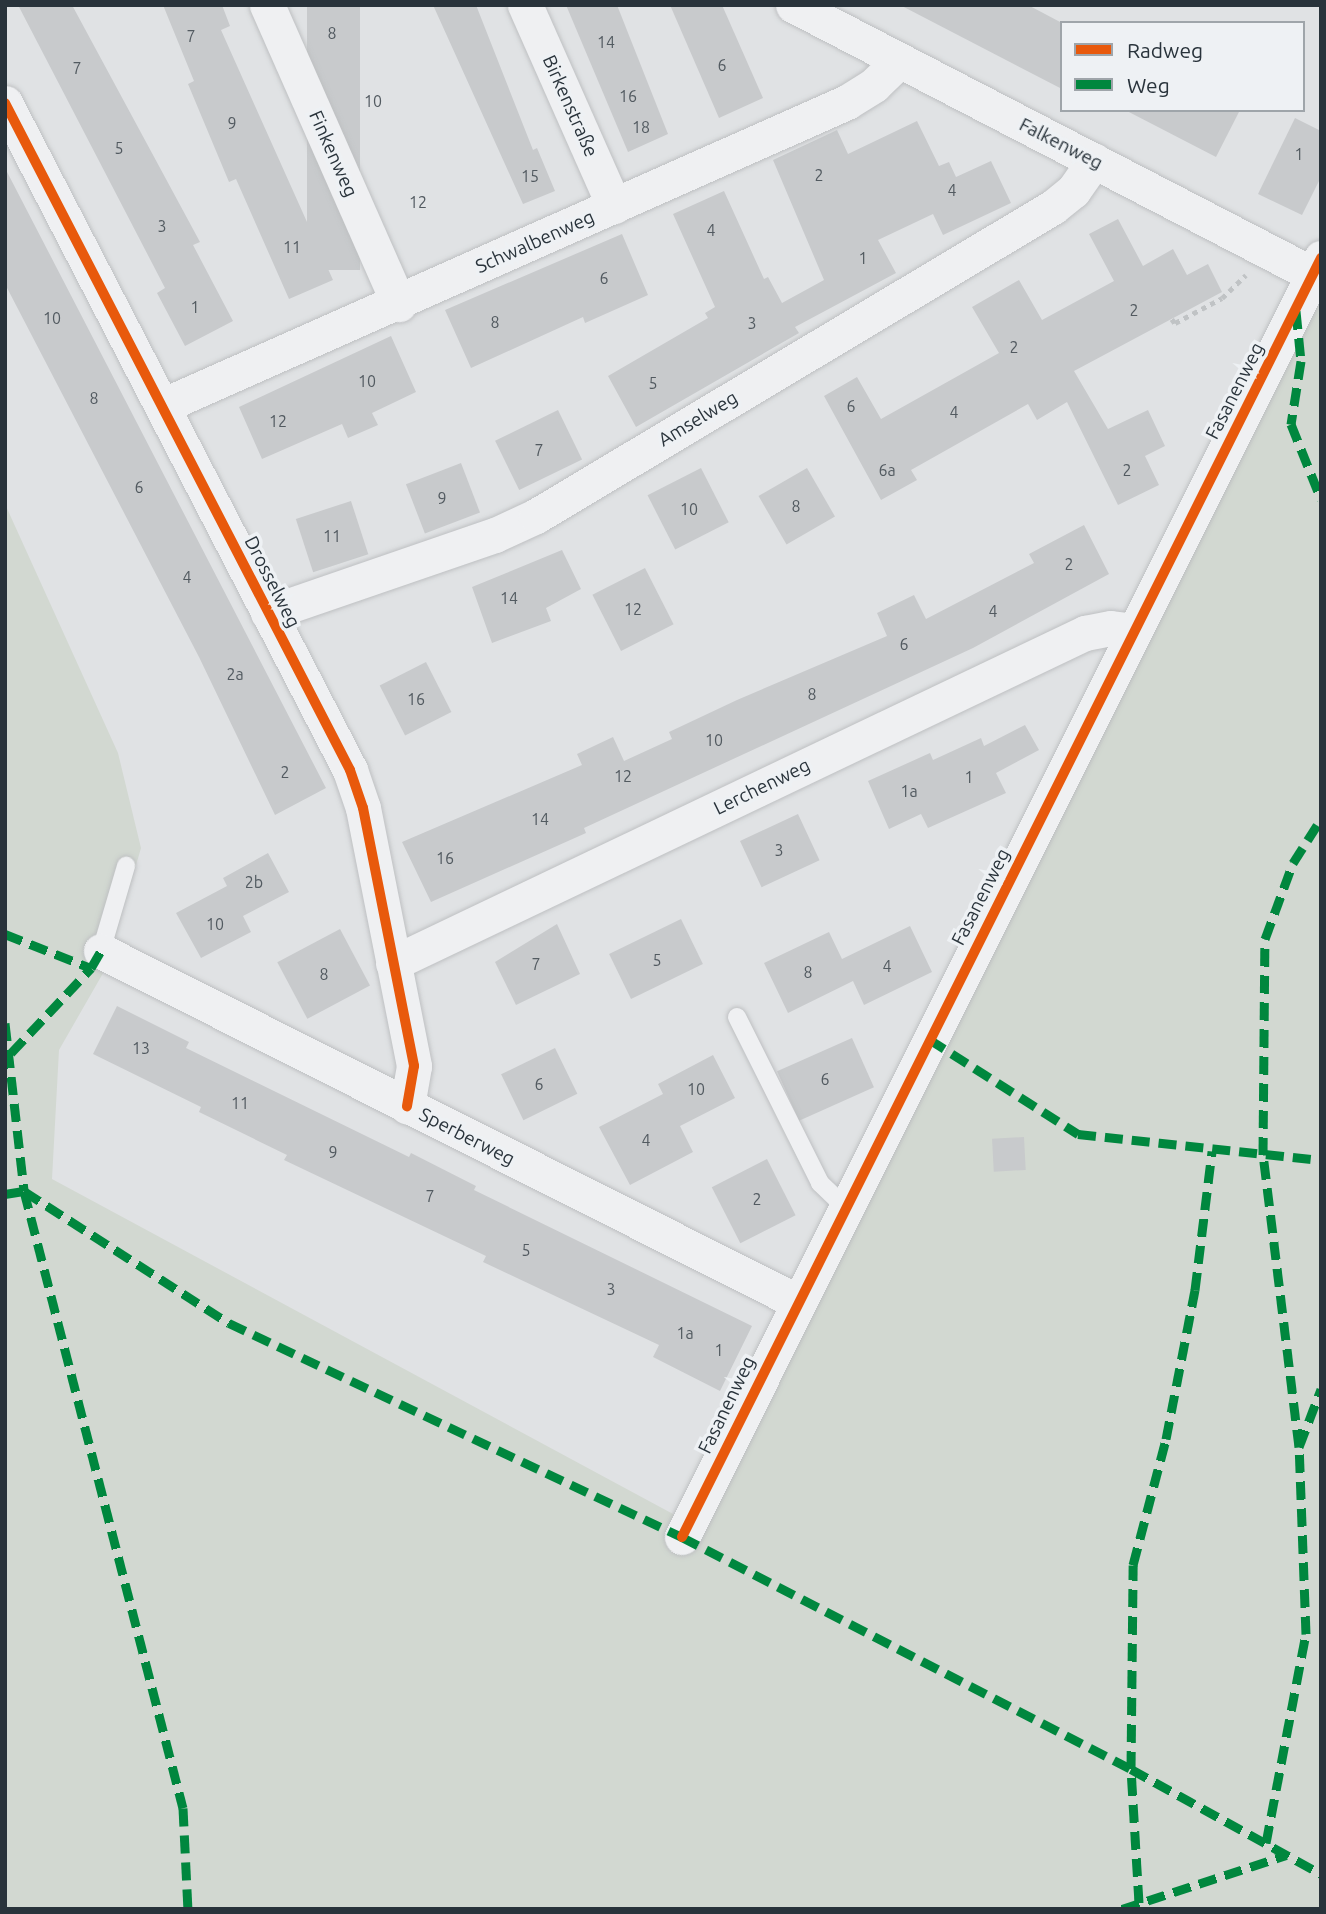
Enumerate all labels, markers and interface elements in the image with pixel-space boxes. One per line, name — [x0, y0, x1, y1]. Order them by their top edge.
legend — [1060, 21, 1305, 112]
house number: 8 — [327, 23, 337, 43]
house number: 7 — [186, 26, 196, 46]
house number: 14 — [597, 32, 615, 52]
text: Radweg — [1127, 38, 1203, 62]
street label: Birkenstraße — [537, 52, 603, 160]
house number: 6 — [717, 55, 727, 75]
house number: 7 — [72, 58, 82, 78]
text: Weg — [1127, 73, 1170, 97]
house number: 16 — [619, 86, 637, 106]
house number: 10 — [364, 91, 382, 111]
street label: Finkenweg — [304, 107, 362, 201]
house number: 9 — [227, 113, 237, 133]
street label: Falkenweg — [1015, 113, 1107, 175]
house number: 18 — [632, 117, 650, 137]
house number: 5 — [114, 138, 124, 158]
house number: 1 — [1294, 144, 1304, 164]
house number: 2 — [814, 165, 824, 185]
house number: 15 — [521, 166, 539, 186]
house number: 4 — [947, 180, 957, 200]
house number: 12 — [409, 192, 427, 212]
street label: Schwalbenweg — [472, 206, 598, 278]
house number: 3 — [157, 216, 167, 236]
house number: 4 — [706, 220, 716, 240]
house number: 11 — [283, 237, 301, 257]
house number: 1 — [858, 248, 868, 268]
house number: 6 — [599, 268, 609, 288]
house number: 1 — [190, 297, 200, 317]
house number: 2 — [1129, 300, 1139, 320]
house number: 10 — [43, 308, 61, 328]
house number: 8 — [490, 312, 500, 332]
house number: 3 — [747, 313, 757, 333]
house number: 2 — [1009, 337, 1019, 357]
street label: Fasanenweg — [1201, 339, 1269, 443]
house number: 10 — [358, 371, 376, 391]
house number: 5 — [648, 373, 658, 393]
street label: Amselweg — [654, 386, 742, 452]
house number: 8 — [89, 388, 99, 408]
house number: 6 — [846, 396, 856, 416]
house number: 4 — [949, 402, 959, 422]
house number: 12 — [269, 411, 287, 431]
house number: 7 — [534, 440, 544, 460]
house number: 6a — [878, 460, 896, 480]
house number: 2 — [1122, 460, 1132, 480]
house number: 6 — [134, 477, 144, 497]
house number: 9 — [437, 488, 447, 508]
house number: 8 — [791, 496, 801, 516]
house number: 10 — [680, 499, 698, 519]
house number: 11 — [323, 526, 341, 546]
street label: Drosselweg — [239, 532, 305, 632]
house number: 2 — [1064, 554, 1074, 574]
house number: 4 — [182, 567, 192, 587]
house number: 14 — [500, 588, 518, 608]
house number: 12 — [624, 599, 642, 619]
house number: 4 — [988, 601, 998, 621]
house number: 6 — [899, 634, 909, 654]
house number: 2a — [226, 664, 244, 684]
house number: 8 — [807, 684, 817, 704]
house number: 16 — [407, 689, 425, 709]
house number: 10 — [705, 730, 723, 750]
street label: Lerchenweg — [710, 754, 814, 820]
house number: 2 — [280, 762, 290, 782]
house number: 12 — [614, 766, 632, 786]
house number: 1 — [964, 767, 974, 787]
house number: 1a — [900, 781, 918, 801]
house number: 14 — [531, 809, 549, 829]
house number: 3 — [774, 840, 784, 860]
street label: Fasanenweg — [947, 845, 1015, 949]
house number: 16 — [436, 848, 454, 868]
house number: 2b — [245, 872, 263, 892]
house number: 10 — [206, 914, 224, 934]
house number: 5 — [652, 950, 662, 970]
house number: 7 — [531, 954, 541, 974]
house number: 4 — [882, 956, 892, 976]
house number: 8 — [803, 962, 813, 982]
house number: 8 — [319, 964, 329, 984]
house number: 13 — [132, 1038, 150, 1058]
house number: 6 — [820, 1069, 830, 1089]
house number: 6 — [534, 1074, 544, 1094]
house number: 10 — [687, 1079, 705, 1099]
house number: 11 — [231, 1093, 249, 1113]
street label: Sperberweg — [415, 1103, 519, 1171]
house number: 4 — [641, 1130, 651, 1150]
house number: 9 — [328, 1142, 338, 1162]
house number: 7 — [425, 1186, 435, 1206]
house number: 2 — [752, 1189, 762, 1209]
house number: 5 — [521, 1240, 531, 1260]
house number: 3 — [606, 1279, 616, 1299]
house number: 1a — [676, 1323, 694, 1343]
house number: 1 — [714, 1340, 724, 1360]
street label: Fasanenweg — [694, 1353, 760, 1457]

